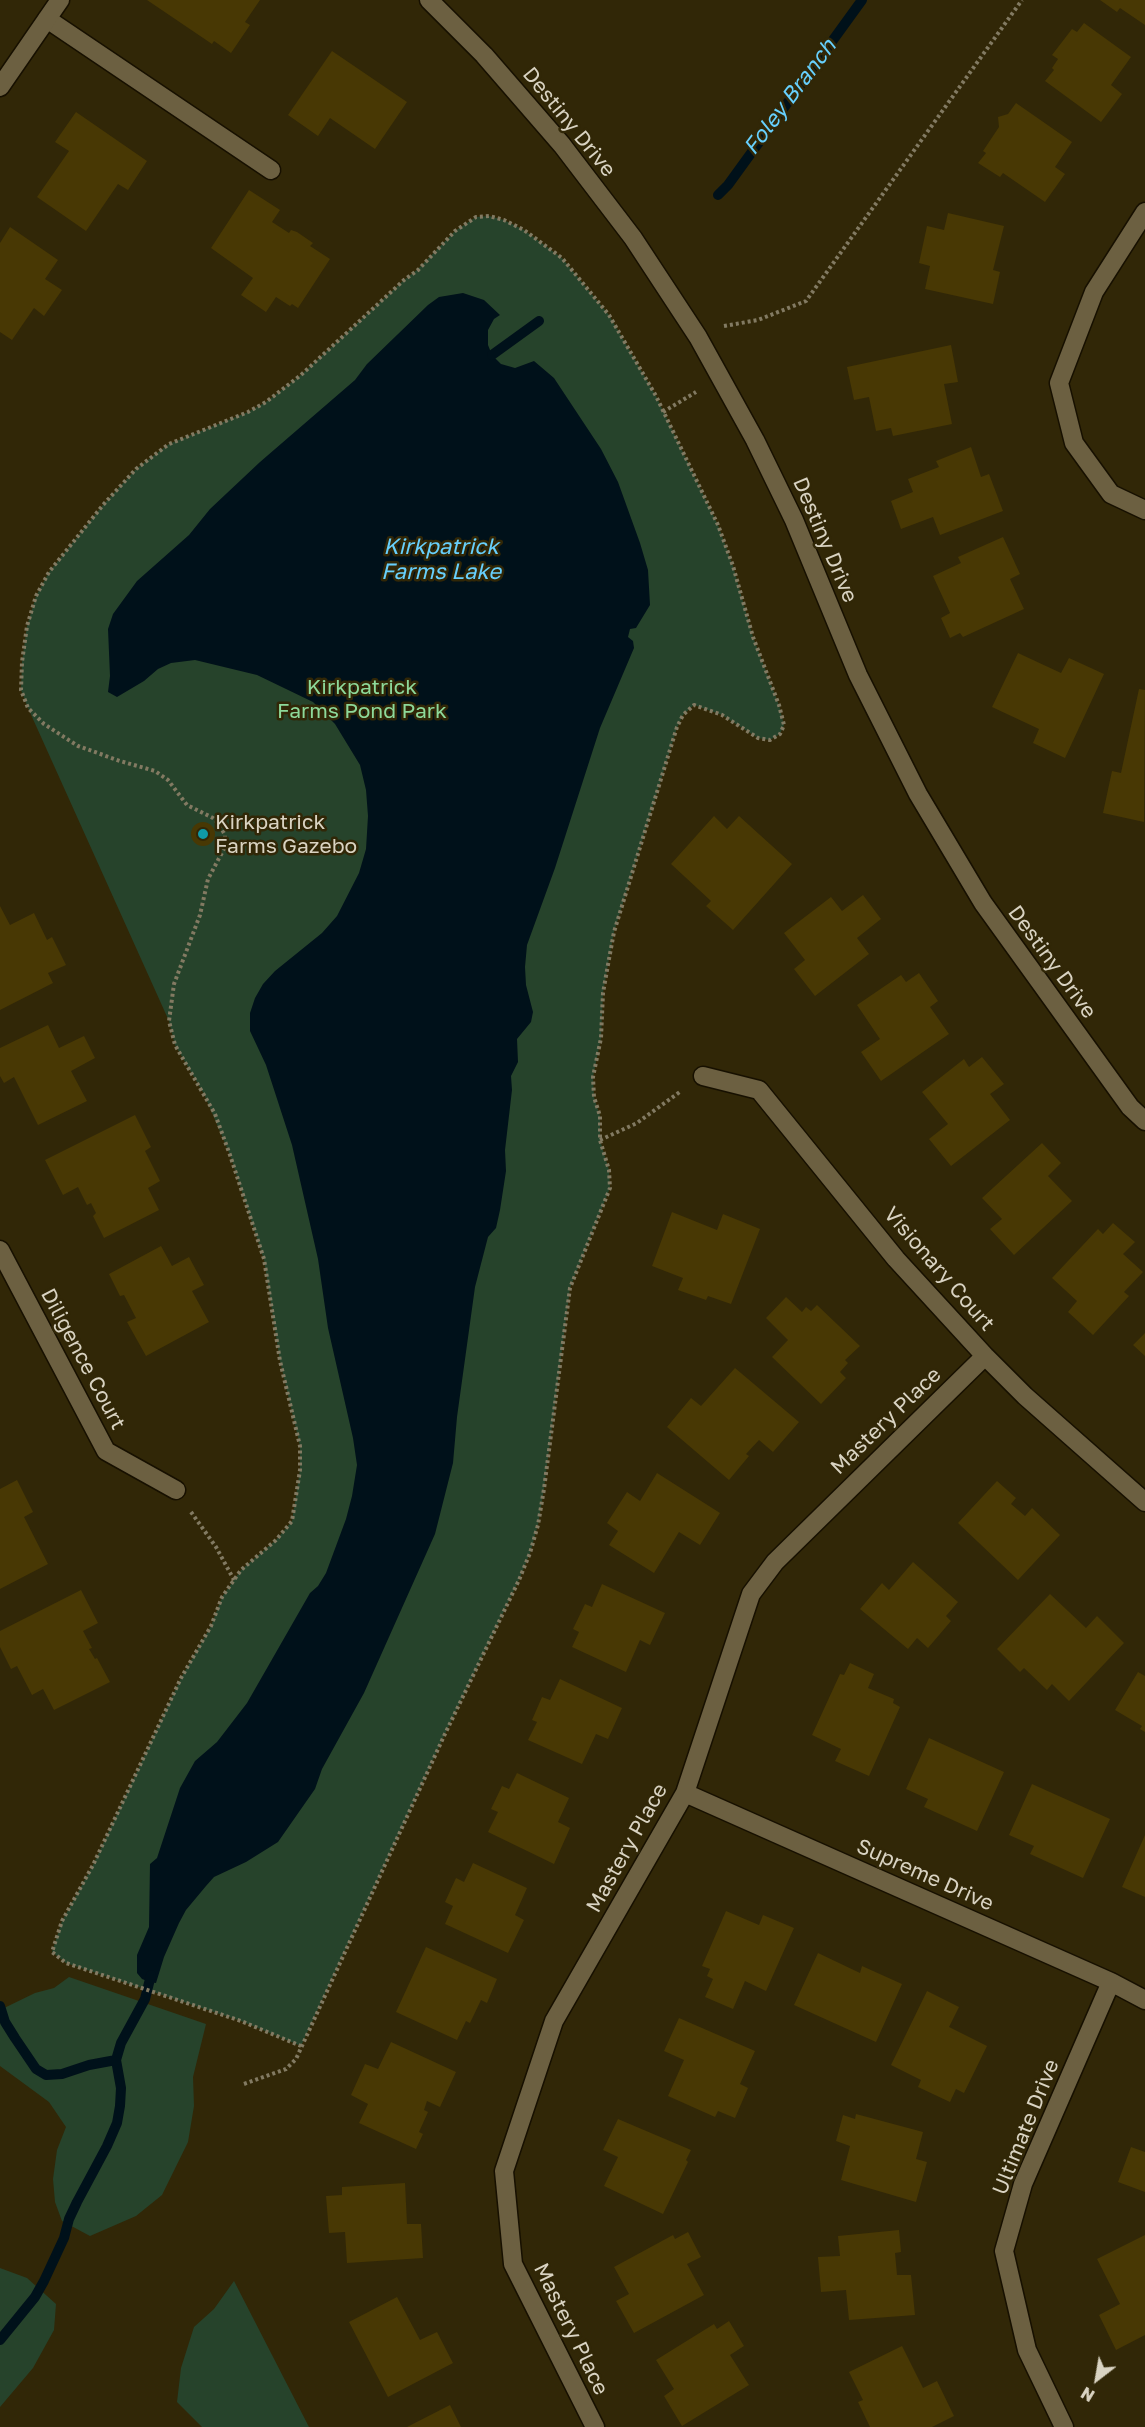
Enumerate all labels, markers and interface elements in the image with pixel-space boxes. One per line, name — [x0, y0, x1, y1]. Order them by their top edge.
water label: Foley Branch — [738, 34, 842, 160]
street label: Destiny Drive — [517, 62, 621, 182]
street label: Destiny Drive — [787, 474, 863, 606]
water label: Kirkpatrick Farms Lake — [381, 534, 501, 586]
park label: Kirkpatrick Farms Pond Park — [277, 674, 447, 724]
place label: Kirkpatrick Farms Gazebo — [215, 809, 357, 859]
marker: Kirkpatrick Farms Gazebo — [196, 827, 210, 841]
street label: Destiny Drive — [1003, 901, 1101, 1023]
street label: Visionary Court — [878, 1202, 1000, 1336]
street label: Diligence Court — [35, 1284, 131, 1434]
street label: Mastery Place — [826, 1362, 946, 1480]
street label: Mastery Place — [581, 1779, 673, 1917]
street label: Supreme Drive — [853, 1834, 997, 1916]
street label: Ultimate Drive — [987, 2056, 1065, 2198]
street label: Mastery Place — [528, 2259, 614, 2399]
north arrow — [1067, 2349, 1127, 2409]
text: N — [1077, 2383, 1098, 2406]

